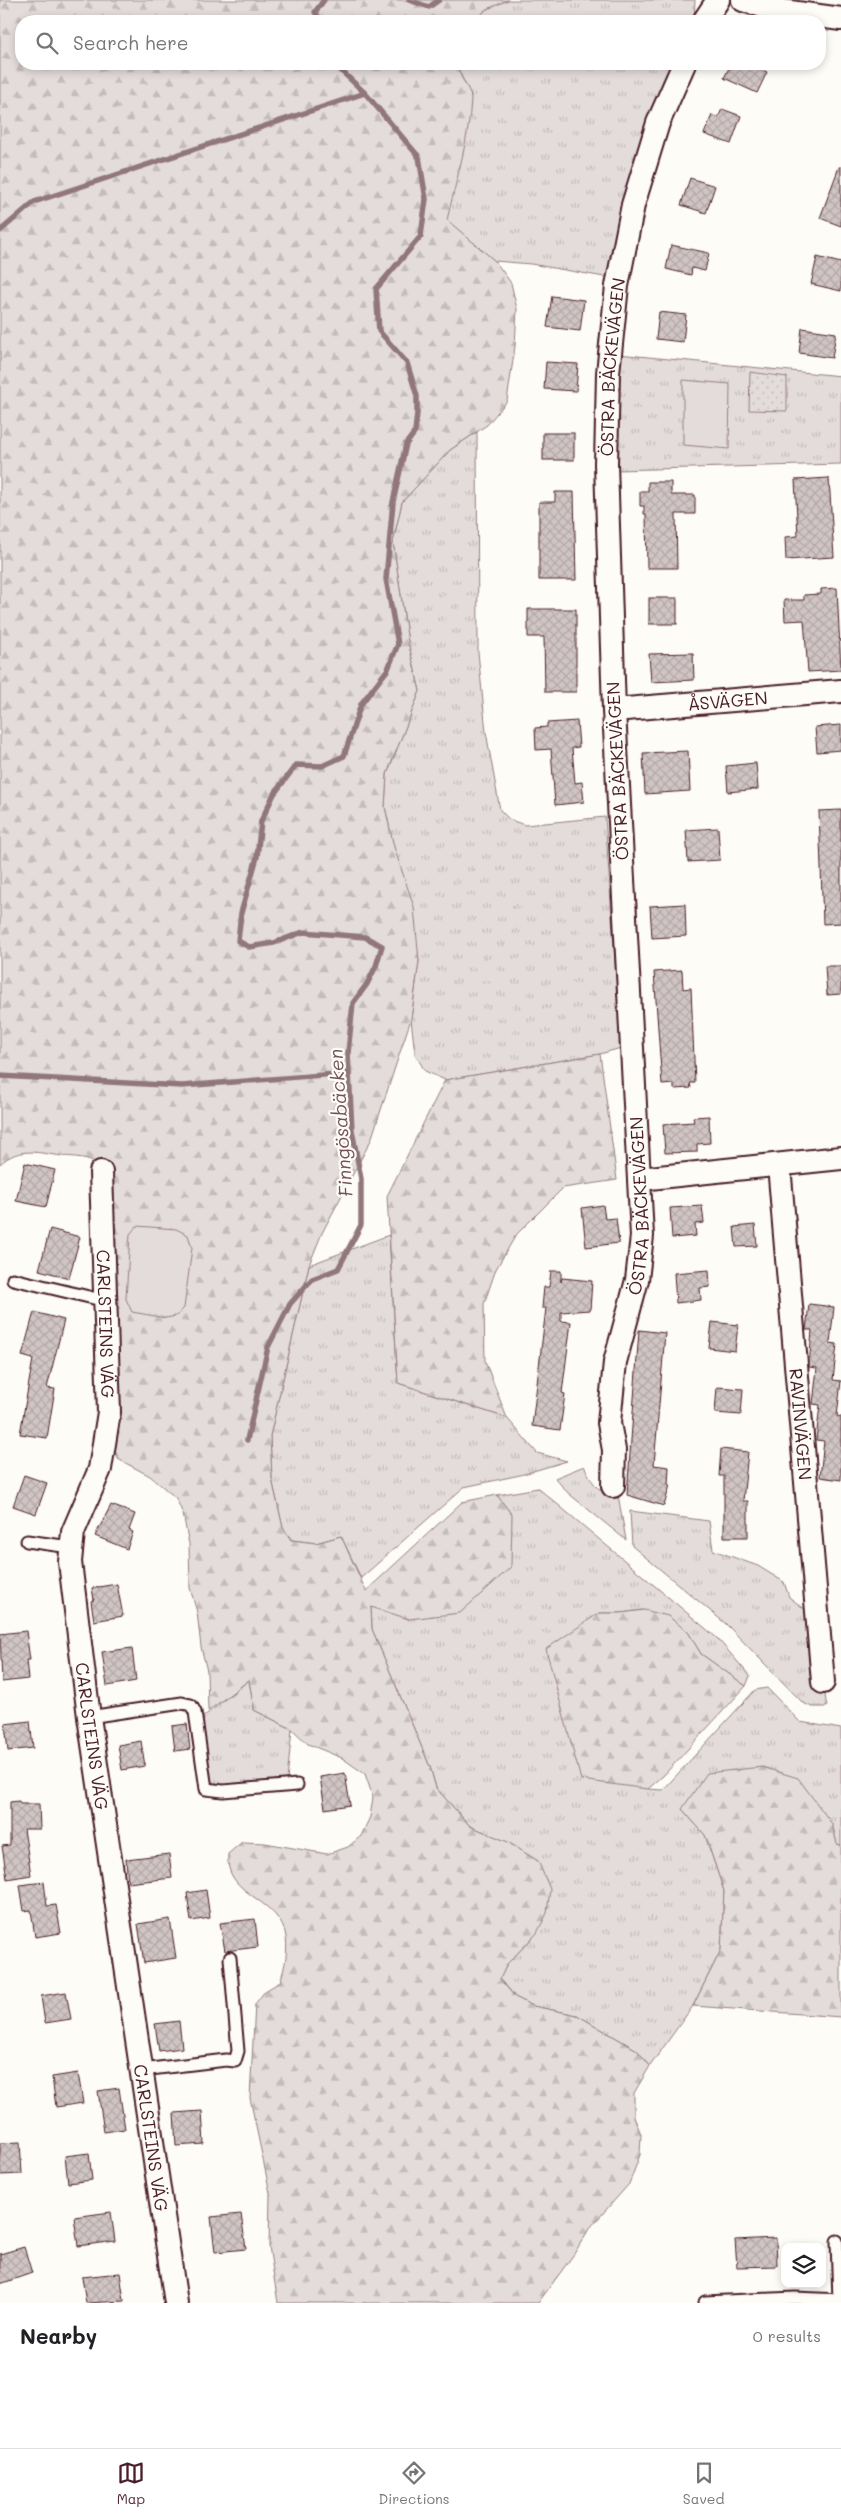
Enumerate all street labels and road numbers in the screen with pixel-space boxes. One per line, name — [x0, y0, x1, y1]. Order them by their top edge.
street label: ÖSTRA BÄCKEVÄGEN — [594, 276, 630, 457]
street label: ÖSTRA BÄCKEVÄGEN — [600, 681, 634, 861]
street label: ÅSVÄGEN — [687, 685, 769, 716]
street label: ÖSTRA BÄCKEVÄGEN — [621, 1116, 654, 1298]
street label: CARLSTEINS VÄG — [92, 1249, 121, 1399]
street label: RAVINVÄGEN — [784, 1367, 818, 1481]
street label: CARLSTEINS VÄG — [70, 1661, 115, 1811]
street label: CARLSTEINS VÄG — [129, 2062, 174, 2213]

